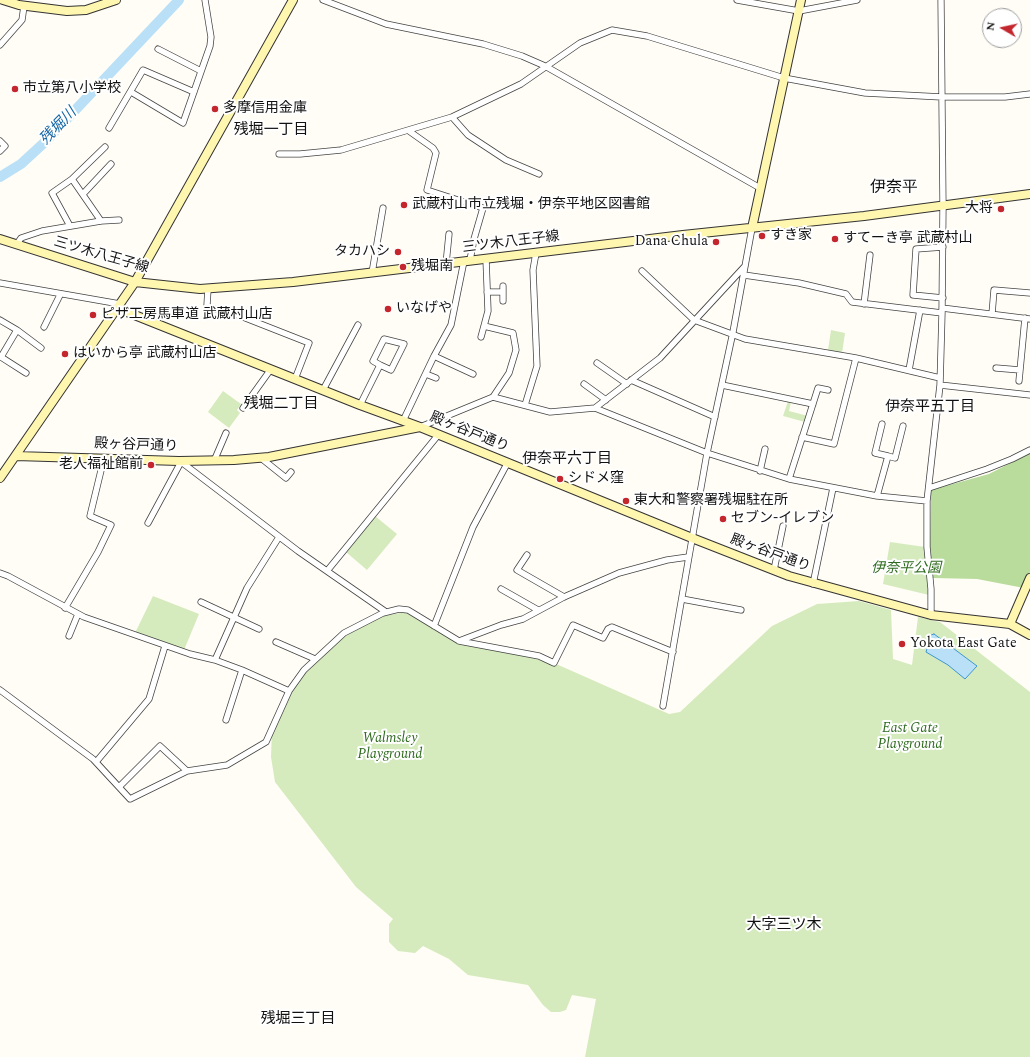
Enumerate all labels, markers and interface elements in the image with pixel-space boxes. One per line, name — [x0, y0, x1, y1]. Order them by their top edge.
north arrow — [982, 8, 1022, 48]
text: N — [982, 20, 1000, 32]
place label: 市立第八小学校 — [23, 81, 121, 97]
marker: 市立第八小学校 — [10, 84, 20, 94]
place label: 多摩信用金庫 — [223, 101, 307, 117]
marker: 多摩信用金庫 — [210, 104, 220, 114]
water label: 残堀川 — [37, 105, 81, 149]
district label: 残堀一丁目 — [234, 122, 308, 140]
district label: 伊奈平 — [870, 179, 918, 199]
place label: 武蔵村山市立残堀・伊奈平地区図書館 — [412, 197, 650, 213]
marker: 武蔵村山市立残堀・伊奈平地区図書館 — [399, 200, 409, 210]
place label: 大将 — [965, 201, 993, 217]
marker: 大将 — [996, 204, 1006, 214]
place label: すき家 — [770, 228, 812, 244]
street label: 三ツ木八王子線 — [461, 229, 561, 257]
marker: すき家 — [757, 231, 767, 241]
place label: すてーき亭 武蔵村山 — [843, 231, 972, 247]
street label: 三ツ木八王子線 — [52, 234, 150, 278]
place label: Dana Chula — [635, 234, 708, 250]
marker: すてーき亭 武蔵村山 — [830, 234, 840, 244]
marker: Dana Chula — [711, 237, 721, 247]
place label: タカハシ — [334, 244, 390, 260]
marker: タカハシ — [393, 247, 403, 257]
place label: 残堀南 — [411, 259, 453, 275]
marker: 残堀南 — [398, 262, 408, 272]
place label: いなげや — [396, 301, 452, 317]
marker: いなげや — [383, 304, 393, 314]
place label: ピザ工房馬車道 武蔵村山店 — [101, 307, 272, 323]
marker: ピザ工房馬車道 武蔵村山店 — [88, 310, 98, 320]
place label: はいから亭 武蔵村山店 — [73, 346, 216, 362]
marker: はいから亭 武蔵村山店 — [60, 349, 70, 359]
district label: 残堀二丁目 — [244, 396, 318, 414]
district label: 伊奈平五丁目 — [885, 399, 975, 417]
street label: 殿ヶ谷戸通り — [427, 409, 511, 457]
street label: 殿ヶ谷戸通り — [94, 436, 178, 456]
district label: 伊奈平六丁目 — [522, 451, 612, 469]
place label: 老人福祉館前 — [59, 457, 143, 473]
marker: 老人福祉館前 — [146, 460, 156, 470]
place label: シドメ窪 — [568, 471, 624, 487]
marker: シドメ窪 — [555, 474, 565, 484]
place label: 東大和警察署残堀駐在所 — [634, 493, 788, 509]
marker: 東大和警察署残堀駐在所 — [621, 496, 631, 506]
place label: セブン-イレブン — [731, 511, 834, 527]
marker: セブン-イレブン — [718, 514, 728, 524]
street label: 殿ヶ谷戸通り — [728, 532, 812, 576]
park label: 伊奈平公園 — [871, 561, 941, 577]
place label: Yokota East Gate — [910, 636, 1017, 652]
marker: Yokota East Gate — [897, 639, 907, 649]
park label: East Gate Playground — [878, 721, 942, 754]
park label: Walmsley Playground — [358, 731, 422, 764]
district label: 大字三ツ木 — [747, 917, 821, 935]
district label: 残堀三丁目 — [261, 1011, 335, 1029]

